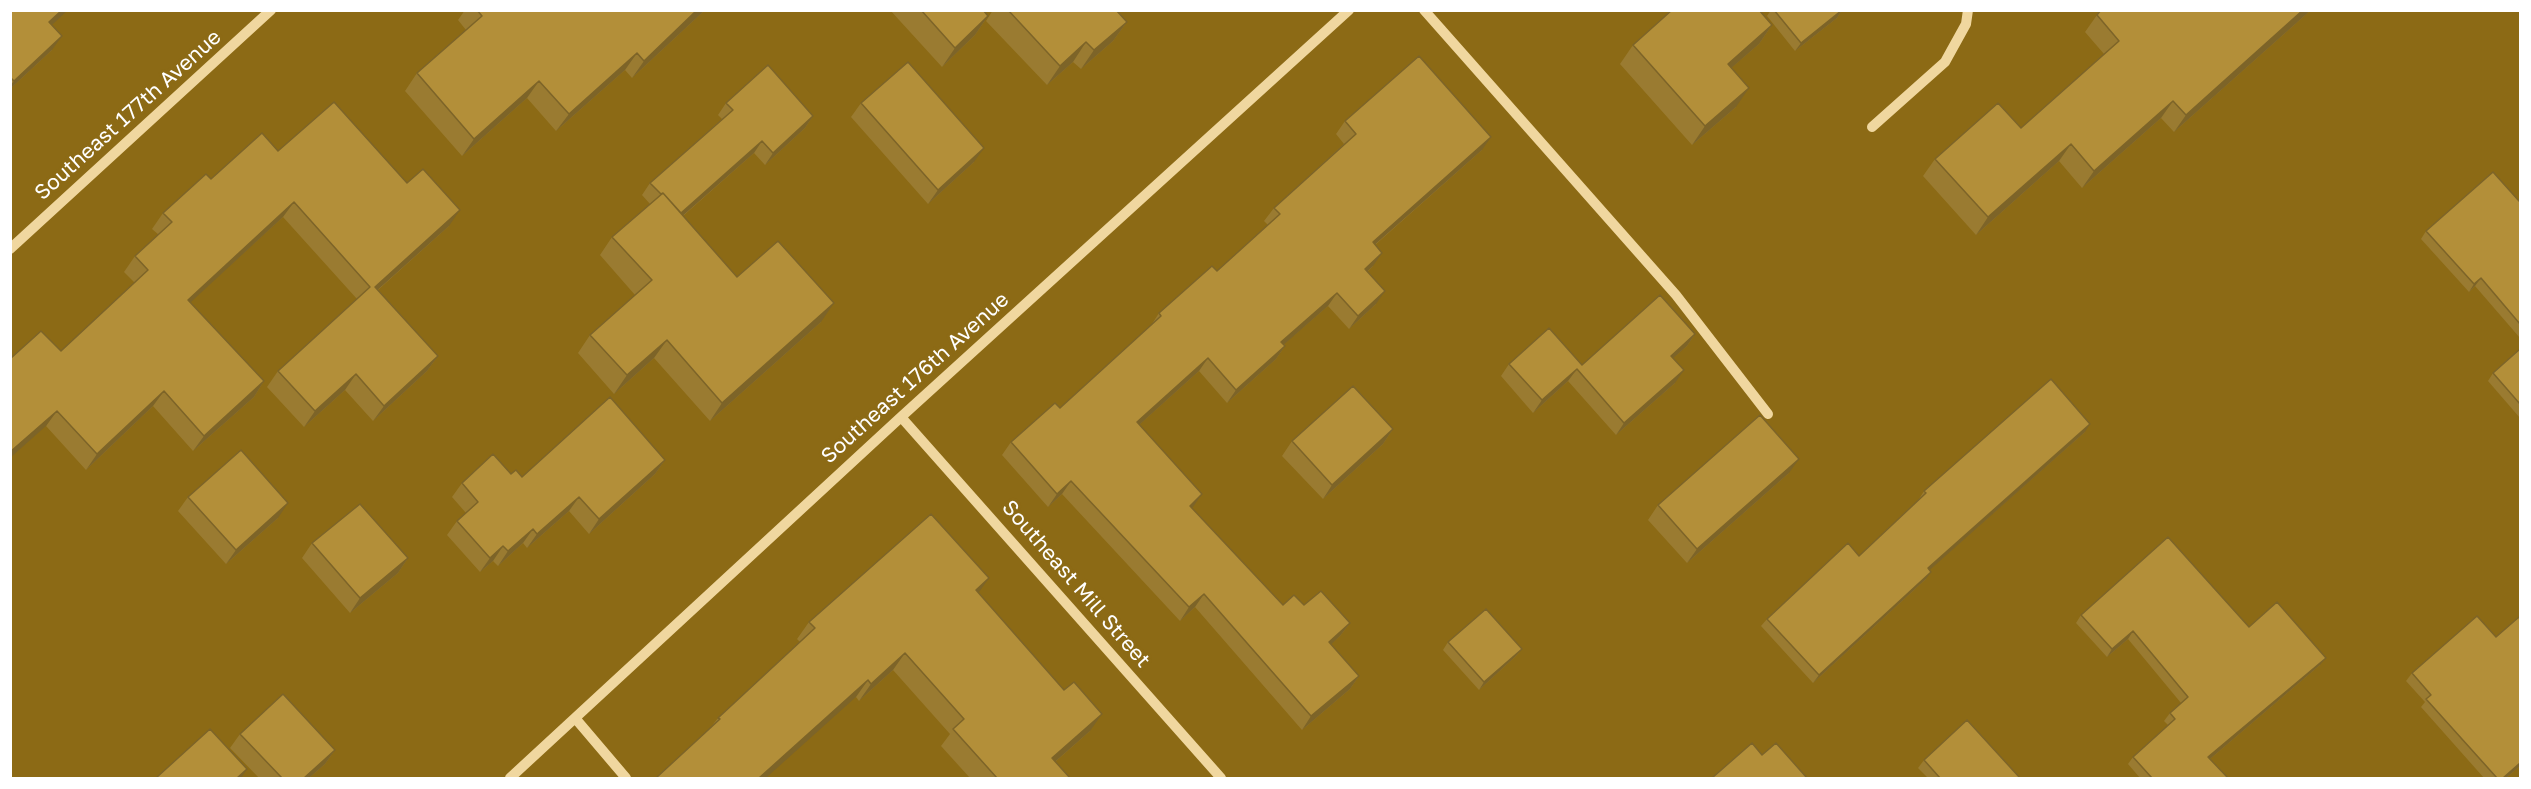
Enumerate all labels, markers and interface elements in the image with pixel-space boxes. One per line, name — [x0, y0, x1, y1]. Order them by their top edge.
street label: Southeast 177th Avenue — [30, 25, 226, 205]
street label: Southeast 176th Avenue — [816, 287, 1014, 469]
street label: Southeast Mill Street — [996, 495, 1156, 673]

